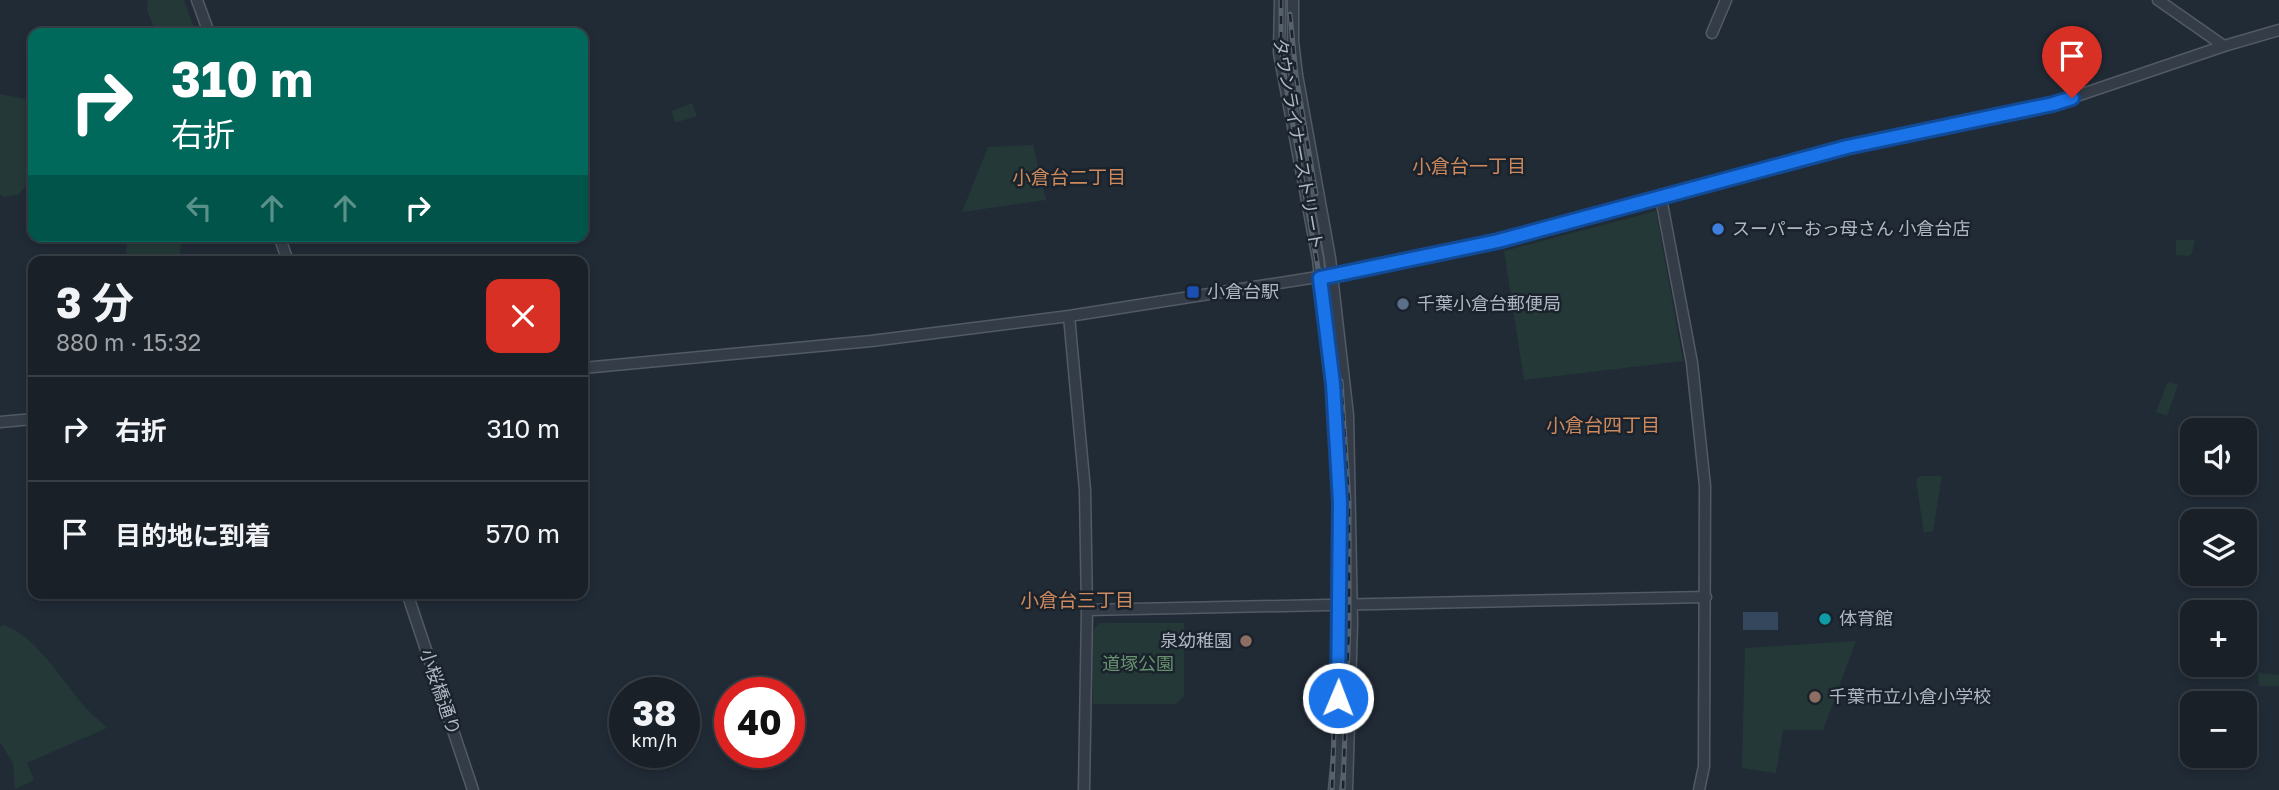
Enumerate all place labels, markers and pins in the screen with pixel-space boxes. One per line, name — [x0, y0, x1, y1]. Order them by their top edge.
pin — [2042, 26, 2102, 98]
place label: スーパーおっ母さん 小倉台店 — [1732, 217, 1970, 239]
marker: スーパーおっ母さん 小倉台店 — [1710, 221, 1726, 237]
place label: 小倉台駅 — [1207, 280, 1279, 302]
marker: 小倉台駅 — [1185, 284, 1201, 300]
place label: 千葉小倉台郵便局 — [1417, 292, 1561, 314]
marker: 千葉小倉台郵便局 — [1395, 296, 1411, 312]
place label: 体育館 — [1839, 607, 1893, 629]
marker: 体育館 — [1817, 611, 1833, 627]
place label: 泉幼稚園 — [1160, 629, 1232, 651]
marker: 泉幼稚園 — [1238, 633, 1254, 649]
place label: 千葉市立小倉小学校 — [1829, 685, 1991, 707]
marker: 千葉市立小倉小学校 — [1807, 689, 1823, 705]

